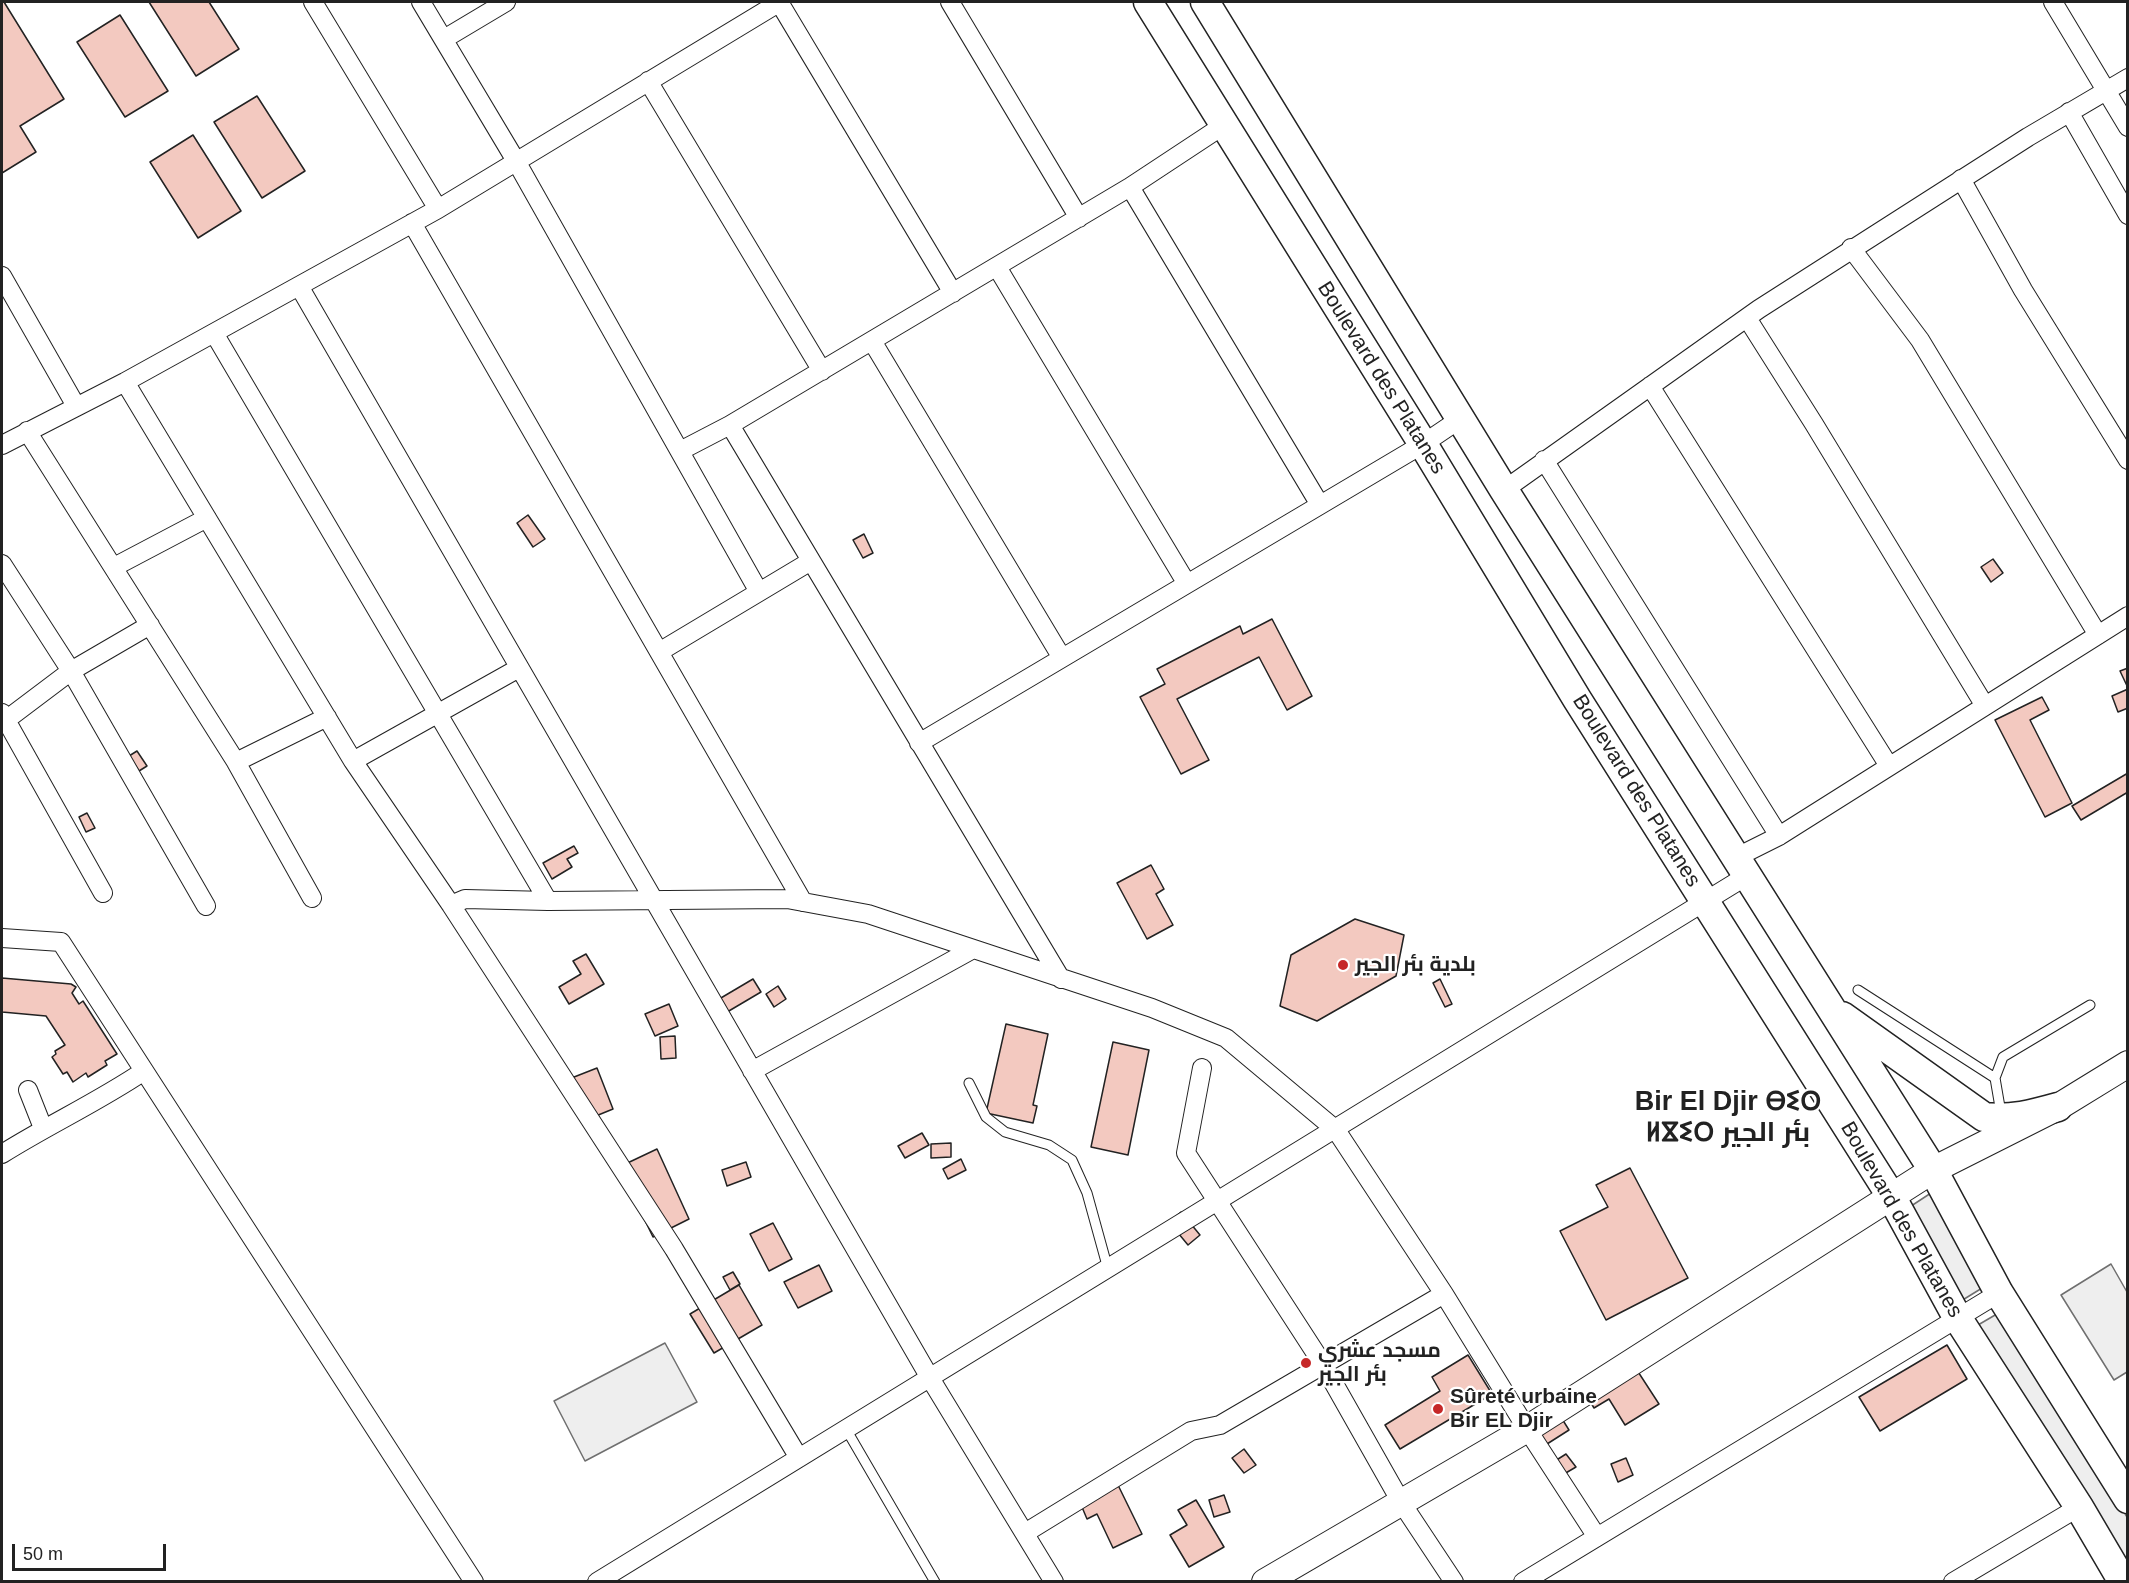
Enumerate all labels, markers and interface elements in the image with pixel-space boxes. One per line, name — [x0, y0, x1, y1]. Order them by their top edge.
street label: Boulevard des Platanes — [1312, 277, 1450, 479]
street label: Boulevard des Platanes — [1567, 690, 1705, 892]
place label: بلدية بئر الجير — [1355, 952, 1476, 978]
marker: بلدية بئر الجير — [1336, 958, 1350, 972]
district label: Bir El Djir ⴱⵉⵔ ⵍⴵⵉⵔ بئر الجير — [1635, 1087, 1821, 1150]
street label: Boulevard des Platanes — [1835, 1118, 1967, 1322]
place label: مسجد عشري بئر الجير — [1318, 1338, 1441, 1388]
marker: مسجد عشري بئر الجير — [1299, 1356, 1313, 1370]
place label: Sûreté urbaine Bir EL Djir — [1450, 1384, 1597, 1434]
marker: Sûreté urbaine Bir EL Djir — [1431, 1402, 1445, 1416]
scale bar — [15, 1532, 170, 1570]
text: 50 m — [23, 1544, 63, 1564]

